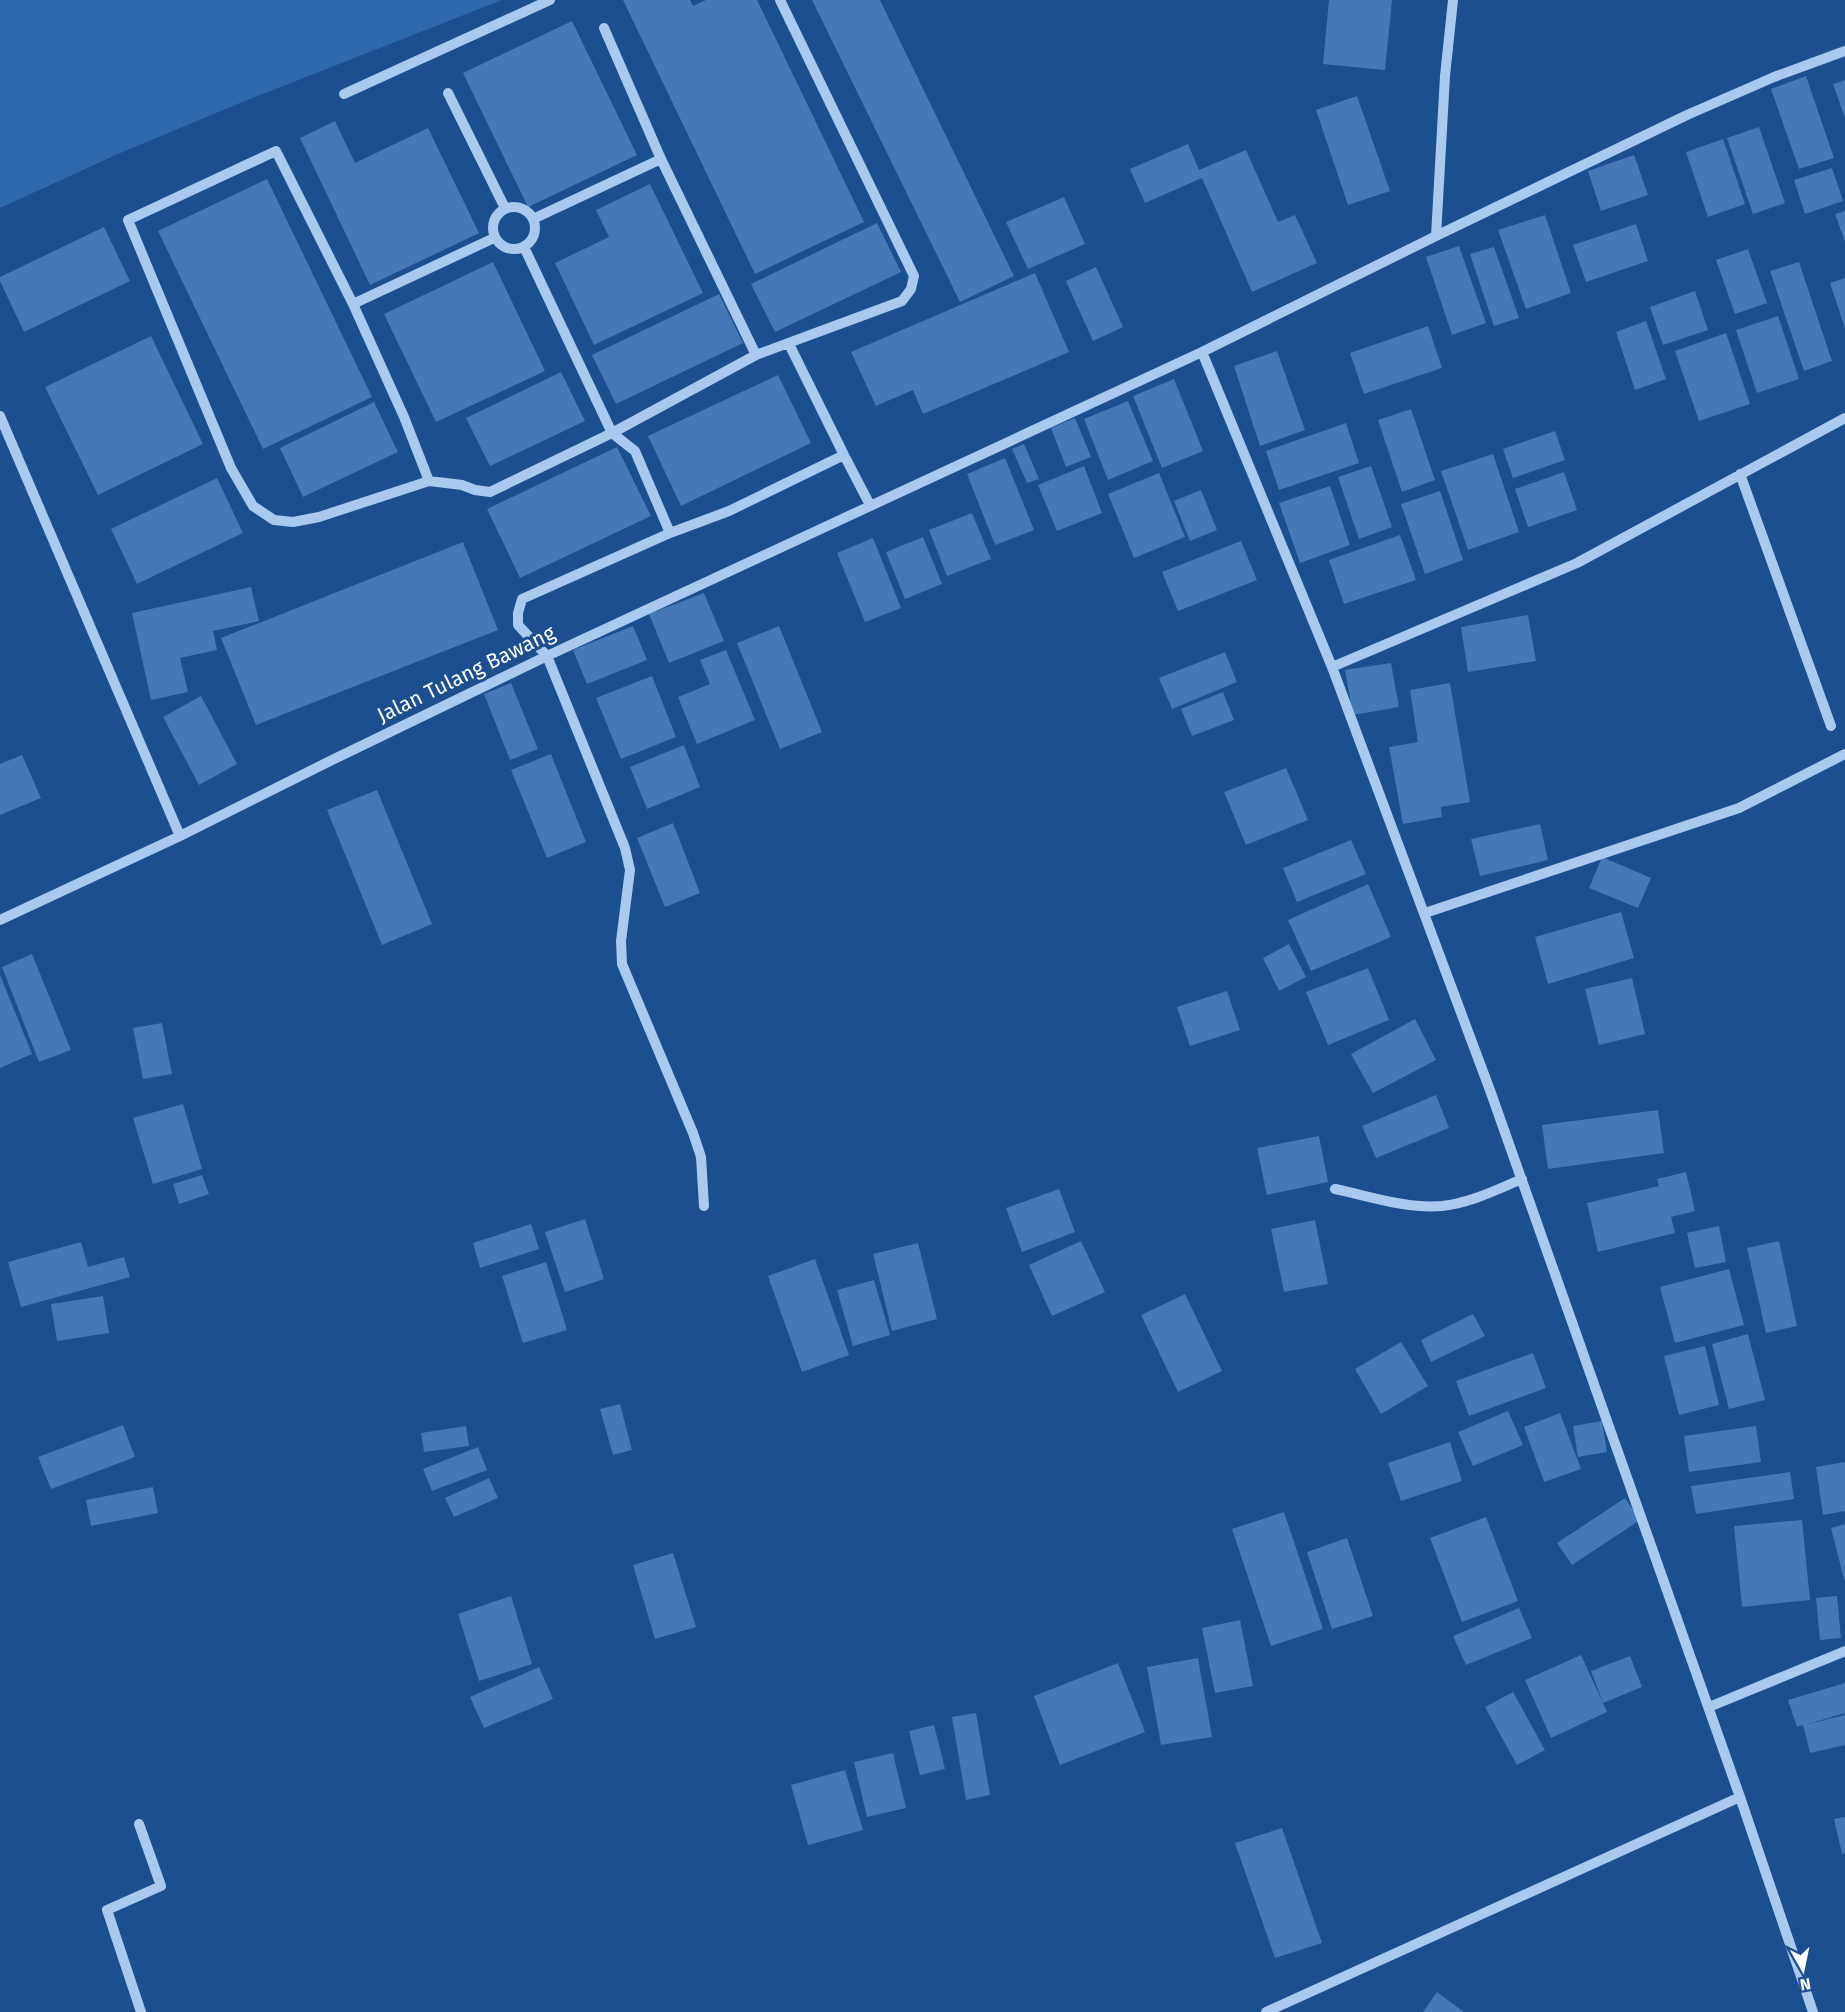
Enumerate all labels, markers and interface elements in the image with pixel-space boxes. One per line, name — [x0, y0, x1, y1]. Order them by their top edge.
street label: Jalan Tulang Bawang — [373, 620, 559, 728]
north arrow — [1773, 1940, 1833, 2000]
text: N — [1799, 1974, 1812, 1995]

